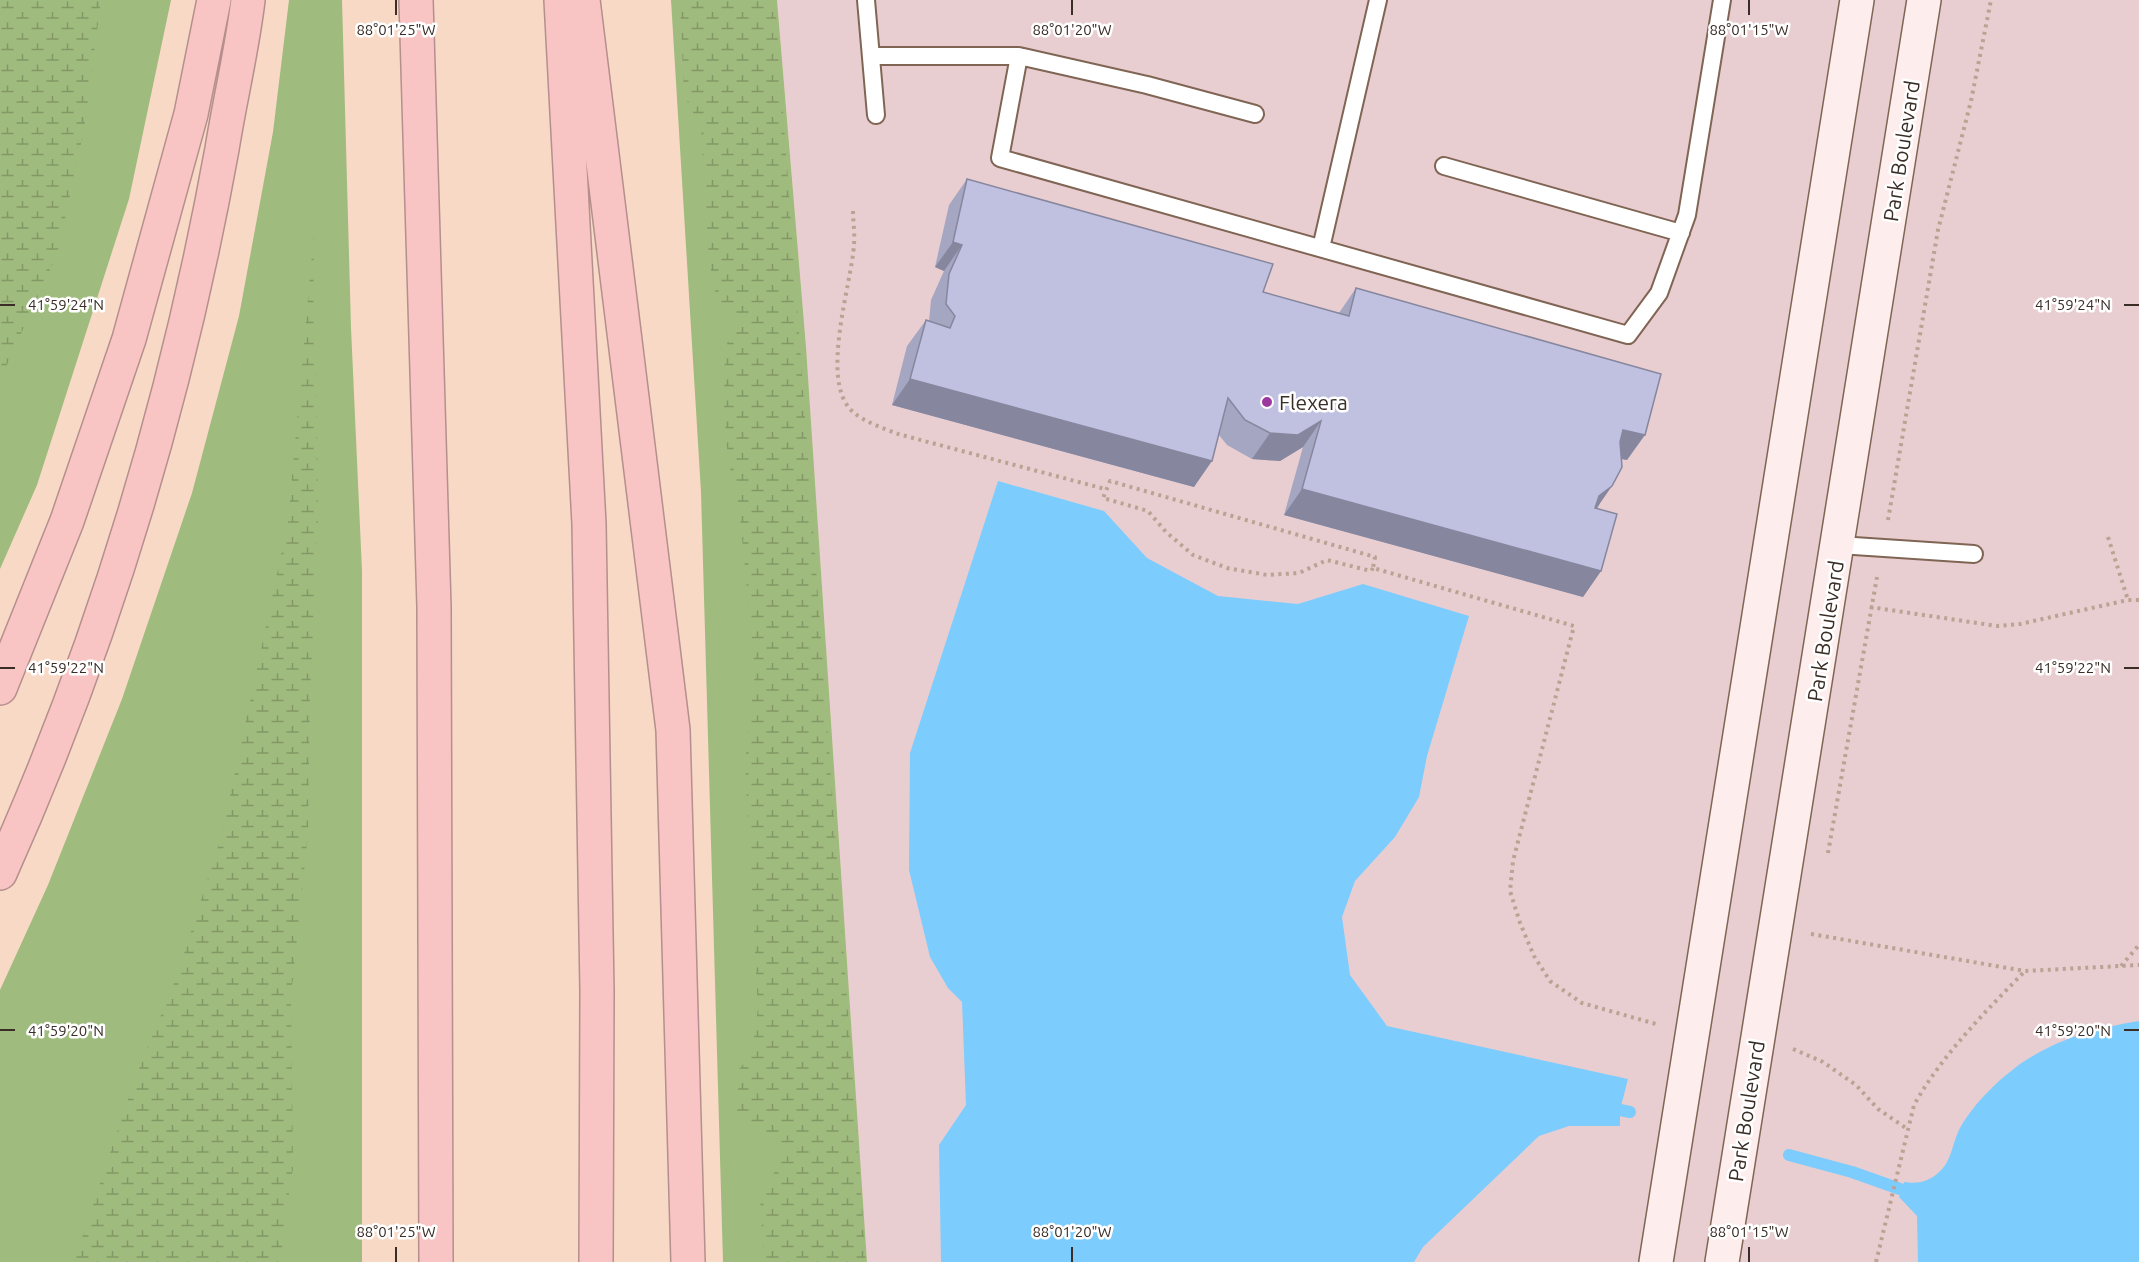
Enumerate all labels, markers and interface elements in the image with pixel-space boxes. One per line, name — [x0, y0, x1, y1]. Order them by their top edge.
text: 88°01'25"W — [356, 21, 436, 38]
text: 88°01'20"W — [1032, 21, 1112, 38]
text: 88°01'15"W — [1709, 21, 1789, 38]
street label: Park Boulevard — [1878, 79, 1924, 223]
text: 41°59'24"N — [28, 296, 104, 313]
text: 41°59'24"N — [2035, 296, 2111, 313]
place label: Flexera — [1279, 390, 1348, 414]
marker: Flexera — [1260, 395, 1274, 409]
street label: Park Boulevard — [1802, 559, 1848, 703]
text: 41°59'22"N — [28, 659, 104, 676]
text: 41°59'22"N — [2035, 659, 2111, 676]
text: 41°59'20"N — [28, 1022, 104, 1039]
text: 41°59'20"N — [2035, 1022, 2111, 1039]
street label: Park Boulevard — [1723, 1039, 1769, 1183]
text: 88°01'25"W — [356, 1223, 436, 1240]
text: 88°01'20"W — [1032, 1223, 1112, 1240]
text: 88°01'15"W — [1709, 1223, 1789, 1240]

